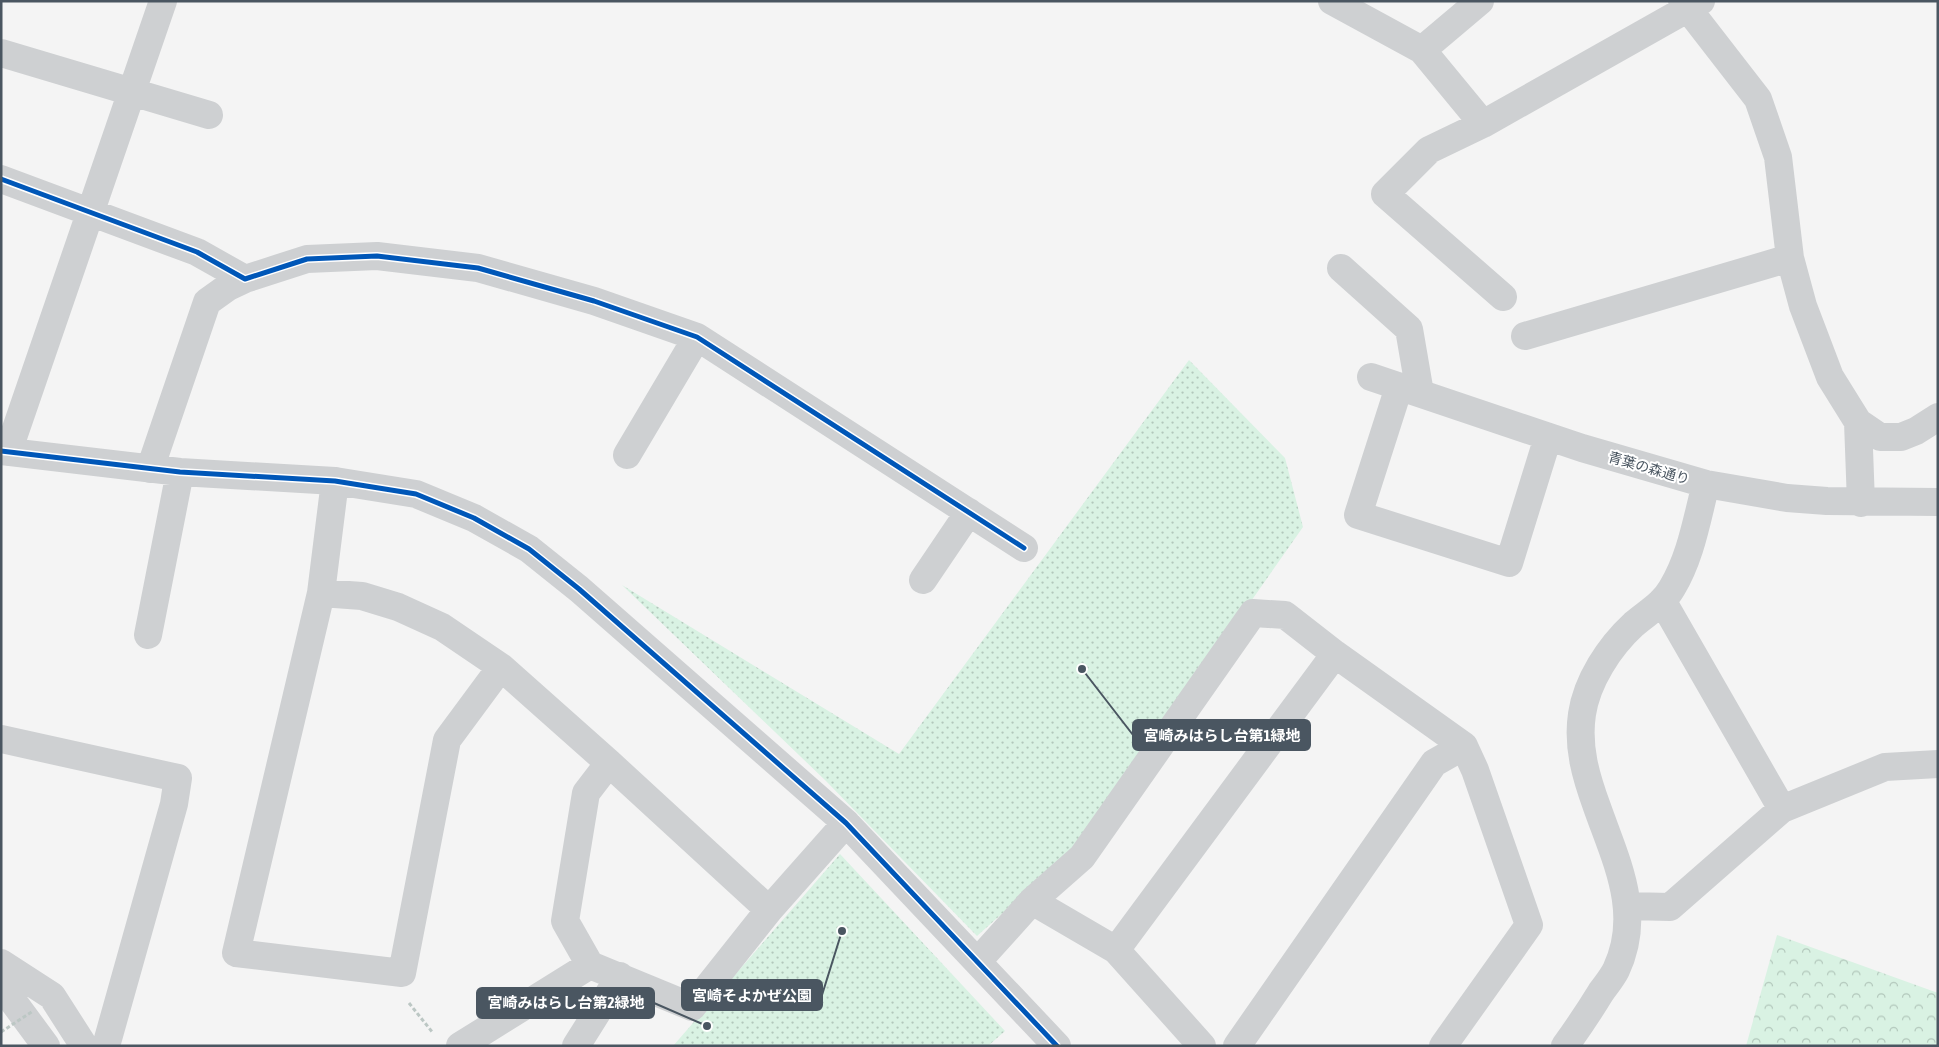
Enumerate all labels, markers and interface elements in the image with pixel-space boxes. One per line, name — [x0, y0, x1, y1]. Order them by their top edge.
street label: 青葉の森通り — [1606, 449, 1692, 487]
callout: 宮崎みはらし台第1緑地 — [1133, 720, 1310, 750]
text: 宮崎みはらし台第1緑地 — [1143, 727, 1301, 744]
callout: 宮崎そよかぜ公園 — [682, 980, 822, 1010]
text: 宮崎そよかぜ公園 — [692, 987, 812, 1004]
callout: 宮崎みはらし台第2緑地 — [477, 988, 654, 1018]
text: 宮崎みはらし台第2緑地 — [487, 994, 645, 1011]

